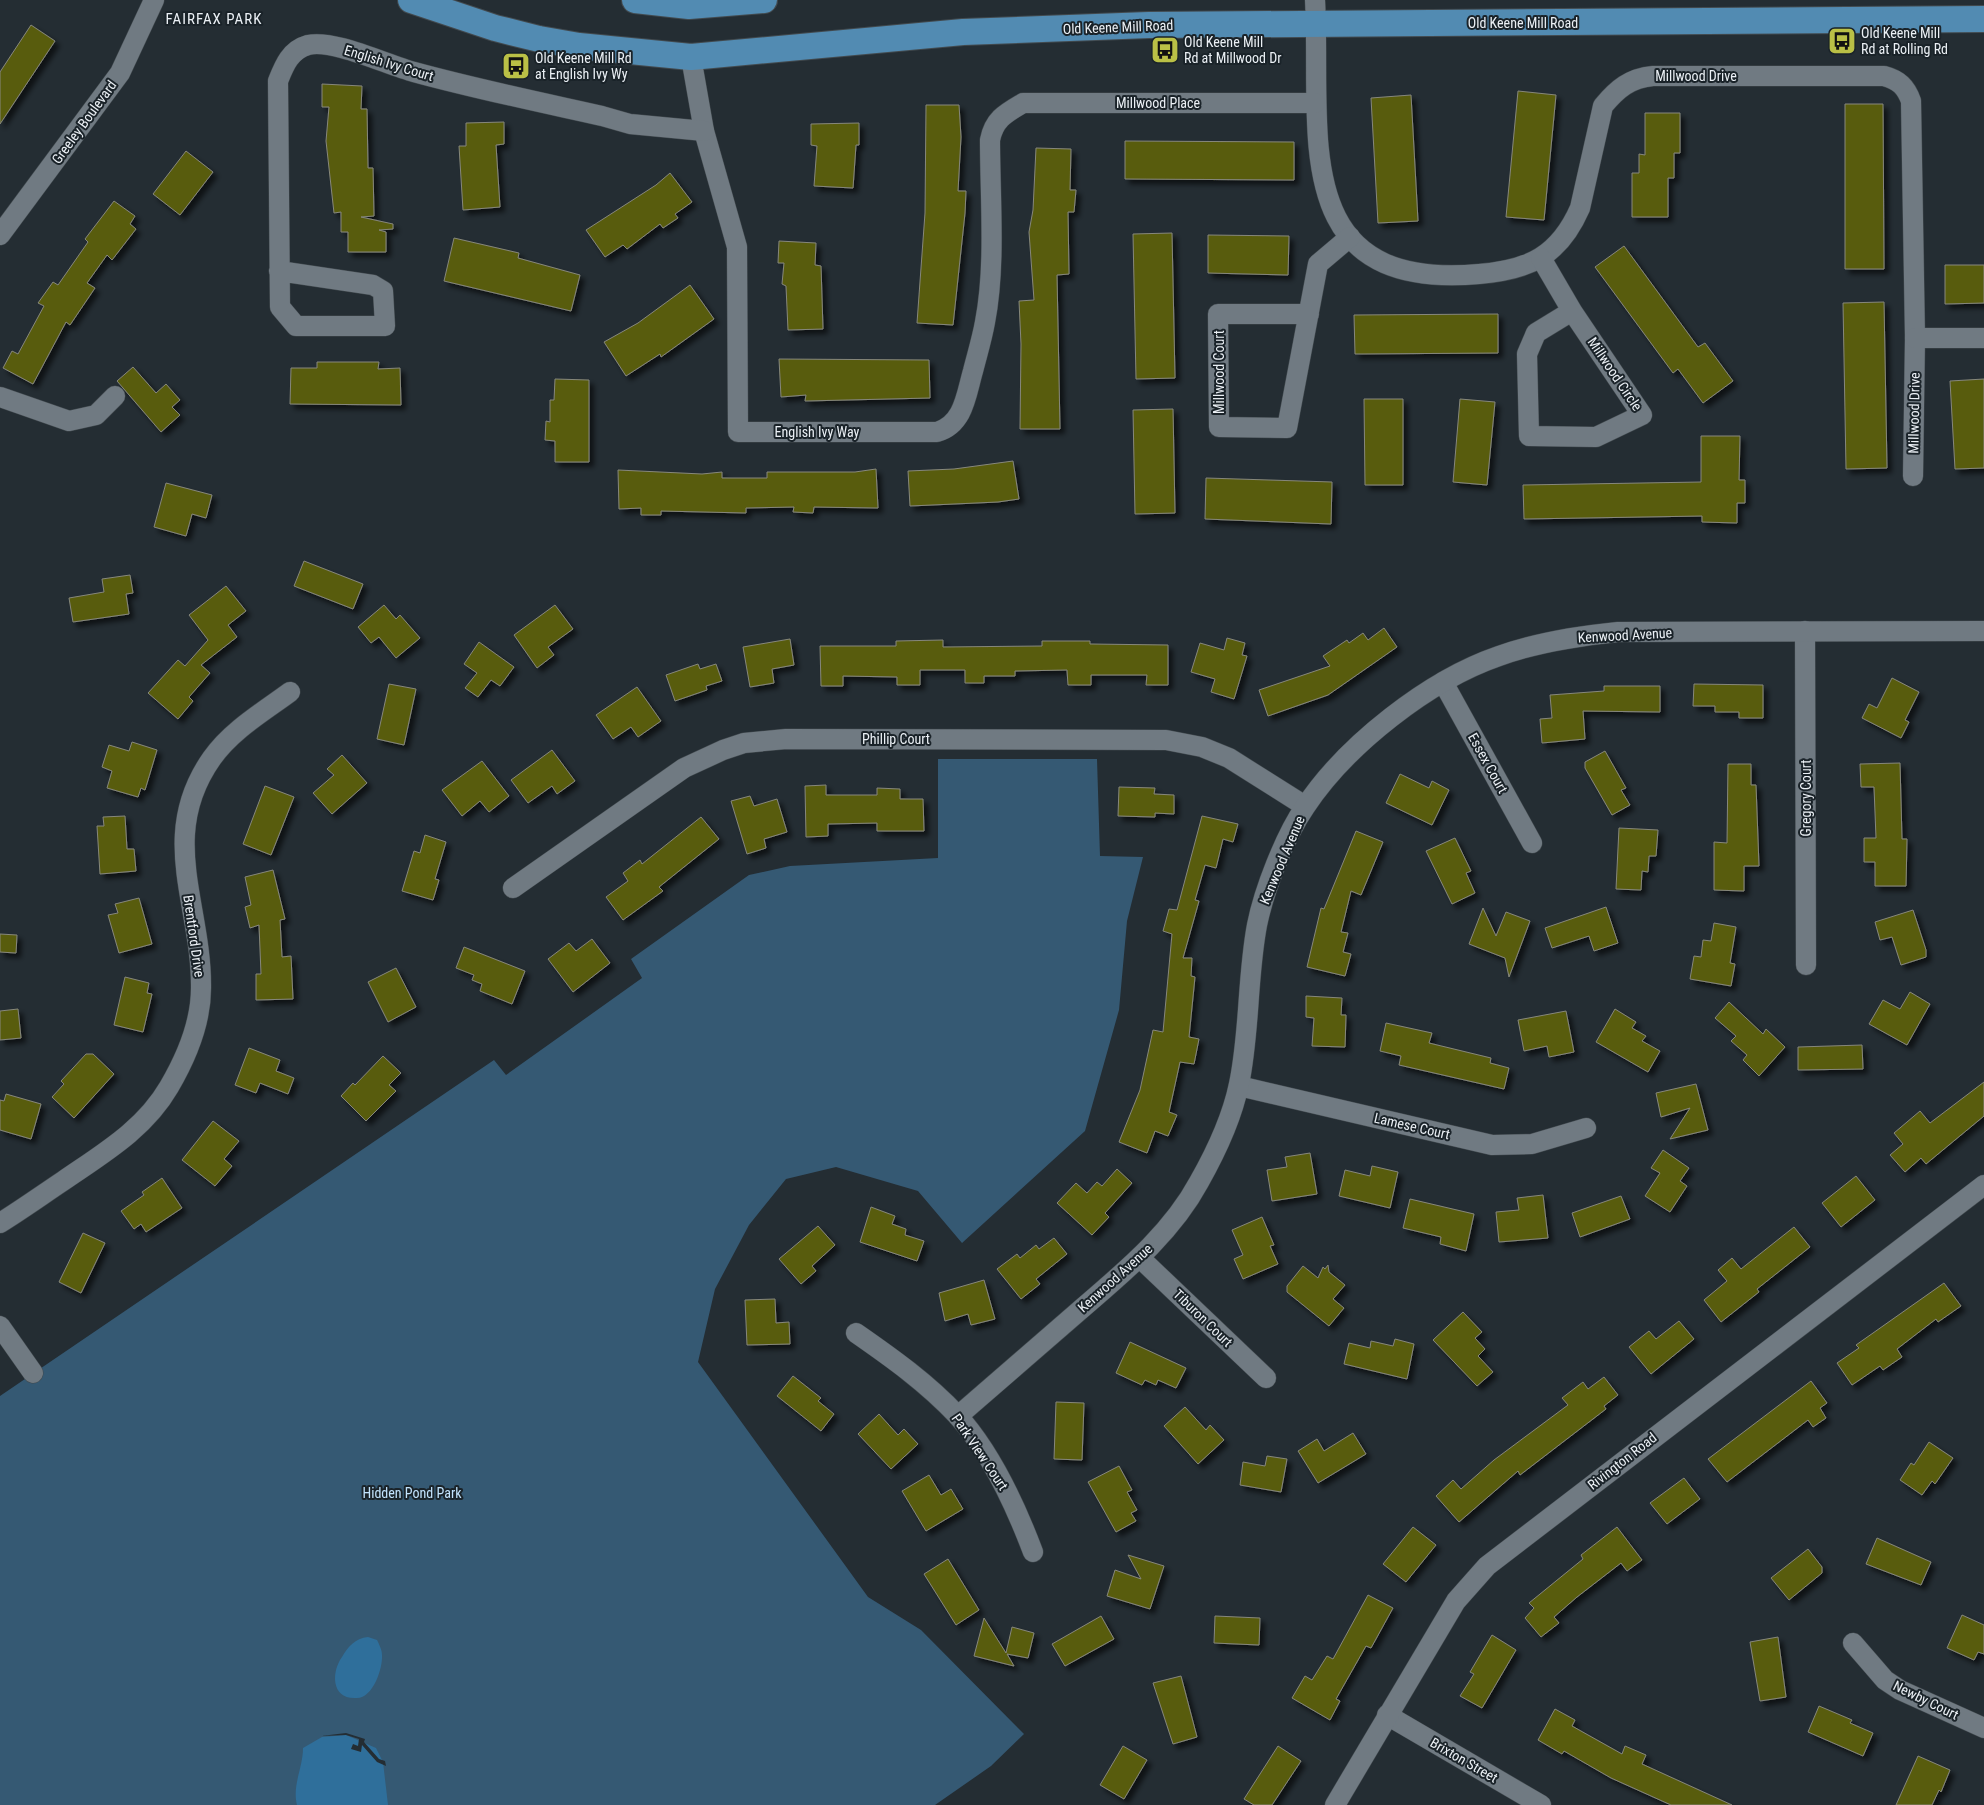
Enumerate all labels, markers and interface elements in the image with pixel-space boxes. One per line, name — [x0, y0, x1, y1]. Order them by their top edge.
district label: FAIRFAX PARK — [166, 10, 262, 28]
street label: Old Keene Mill Road — [1468, 15, 1578, 31]
street label: Old Keene Mill Road — [1063, 17, 1173, 37]
place label: Old Keene Mill Rd at Rolling Rd — [1861, 25, 1948, 57]
bus stop icon: Old Keene Mill Rd at Rolling Rd — [1827, 26, 1857, 56]
place label: Old Keene Mill Rd at Millwood Dr — [1184, 34, 1281, 66]
bus stop icon: Old Keene Mill Rd at Millwood Dr — [1150, 35, 1180, 65]
street label: English Ivy Court — [342, 42, 436, 84]
place label: Old Keene Mill Rd at English Ivy Wy — [535, 50, 632, 82]
bus stop icon: Old Keene Mill Rd at English Ivy Wy — [501, 51, 531, 81]
street label: Millwood Drive — [1655, 68, 1737, 84]
street label: Greeley Boulevard — [48, 77, 120, 167]
street label: Millwood Place — [1116, 95, 1201, 111]
street label: Millwood Court — [1211, 330, 1227, 414]
street label: Millwood Circle — [1585, 334, 1646, 414]
street label: Millwood Drive — [1905, 372, 1923, 454]
street label: English Ivy Way — [775, 424, 860, 440]
street label: Kenwood Avenue — [1577, 625, 1673, 645]
street label: Essex Court — [1465, 730, 1511, 796]
street label: Phillip Court — [862, 731, 930, 747]
street label: Gregory Court — [1798, 760, 1814, 836]
street label: Kenwood Avenue — [1256, 813, 1308, 907]
street label: Brentford Drive — [180, 894, 208, 979]
street label: Lamese Court — [1373, 1110, 1451, 1142]
street label: Kenwood Avenue — [1075, 1240, 1156, 1316]
street label: Tiburon Court — [1170, 1286, 1236, 1350]
street label: Park View Court — [949, 1411, 1011, 1493]
street label: Rivington Road — [1585, 1429, 1659, 1493]
park label: Hidden Pond Park — [363, 1485, 462, 1501]
street label: Newby Court — [1891, 1677, 1961, 1723]
street label: Brixton Street — [1427, 1734, 1501, 1786]

